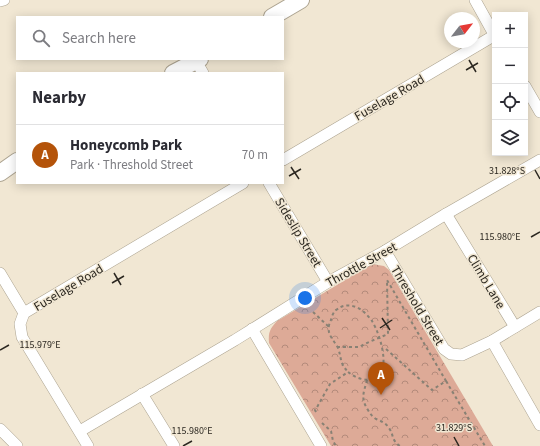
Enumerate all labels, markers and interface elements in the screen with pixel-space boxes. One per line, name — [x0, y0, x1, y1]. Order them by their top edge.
north arrow — [444, 12, 480, 48]
map controls — [492, 12, 528, 156]
button: + — [492, 12, 528, 48]
search box — [16, 16, 284, 60]
icon: search — [30, 27, 52, 49]
text: Search here — [62, 28, 136, 49]
button: − — [492, 48, 528, 84]
street label: Fuselage Road — [351, 70, 428, 125]
button: locate — [492, 84, 528, 120]
text: Nearby — [32, 86, 86, 110]
button: layers — [492, 120, 528, 156]
text: Honeycomb Park — [70, 135, 182, 156]
text: A — [41, 146, 49, 164]
text: 70 m — [242, 146, 268, 164]
text: Park · Threshold Street — [70, 156, 193, 174]
text: 31.828°S — [489, 164, 525, 178]
street label: Sideslip Street — [270, 194, 326, 271]
text: 115.980°E — [480, 230, 520, 244]
street label: Throttle Street — [323, 238, 401, 292]
street label: Climb Lane — [463, 251, 510, 312]
street label: Fuselage Road — [30, 260, 107, 316]
street label: Threshold Street — [386, 262, 448, 349]
your location — [295, 288, 315, 308]
text: 115.979°E — [20, 338, 60, 352]
pin: A — [368, 362, 394, 395]
text: 31.829°S — [436, 421, 472, 435]
text: 115.980°E — [172, 424, 212, 438]

